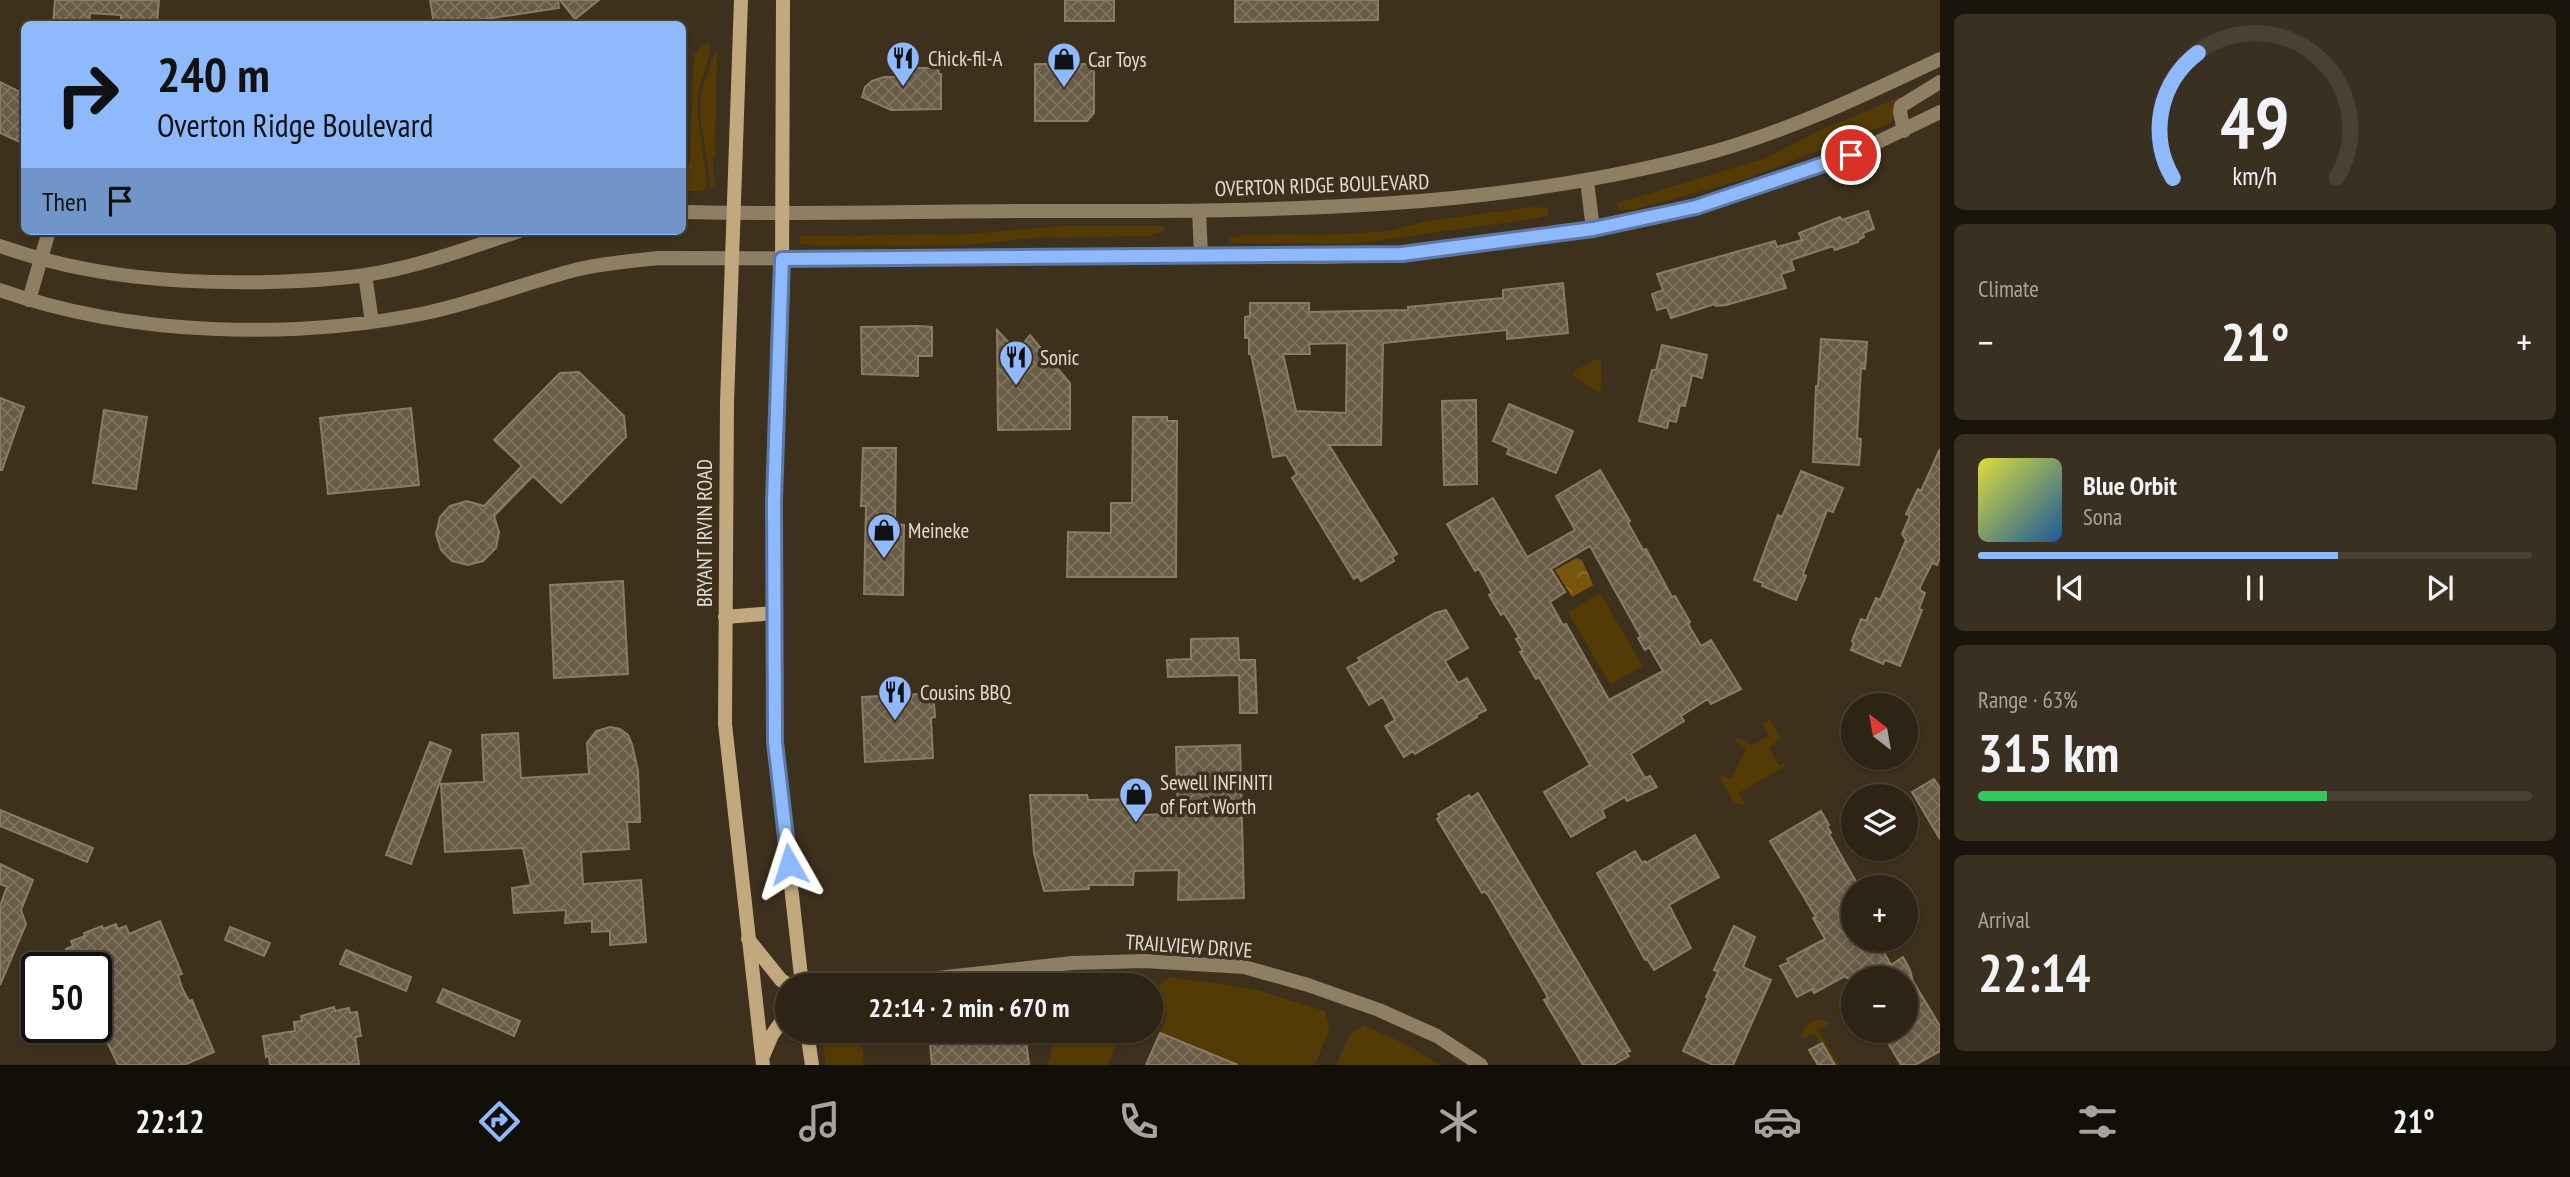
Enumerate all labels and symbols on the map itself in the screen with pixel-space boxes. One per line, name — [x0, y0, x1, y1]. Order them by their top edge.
restaurant icon: Chick-fil-A — [884, 39, 922, 88]
shop icon: Car Toys — [1045, 40, 1083, 89]
place label: Chick-fil-A — [928, 45, 1002, 72]
place label: Car Toys — [1088, 46, 1147, 73]
pin — [1821, 125, 1881, 185]
street label: OVERTON RIDGE BOULEVARD — [1214, 168, 1430, 202]
restaurant icon: Sonic — [997, 338, 1035, 387]
place label: Sonic — [1040, 344, 1080, 371]
street label: BRYANT IRVIN ROAD — [691, 459, 718, 607]
shop icon: Meineke — [865, 511, 903, 560]
place label: Meineke — [908, 517, 969, 544]
restaurant icon: Cousins BBQ — [876, 673, 914, 722]
place label: Cousins BBQ — [920, 679, 1011, 706]
north arrow — [1841, 693, 1918, 770]
place label: Sewell INFINITI of Fort Worth — [1160, 769, 1273, 820]
shop icon: Sewell INFINITI of Fort Worth — [1117, 775, 1155, 824]
position arrow — [752, 827, 826, 901]
street label: TRAILVIEW DRIVE — [1125, 928, 1253, 964]
speed limit sign: 50 — [21, 952, 112, 1043]

